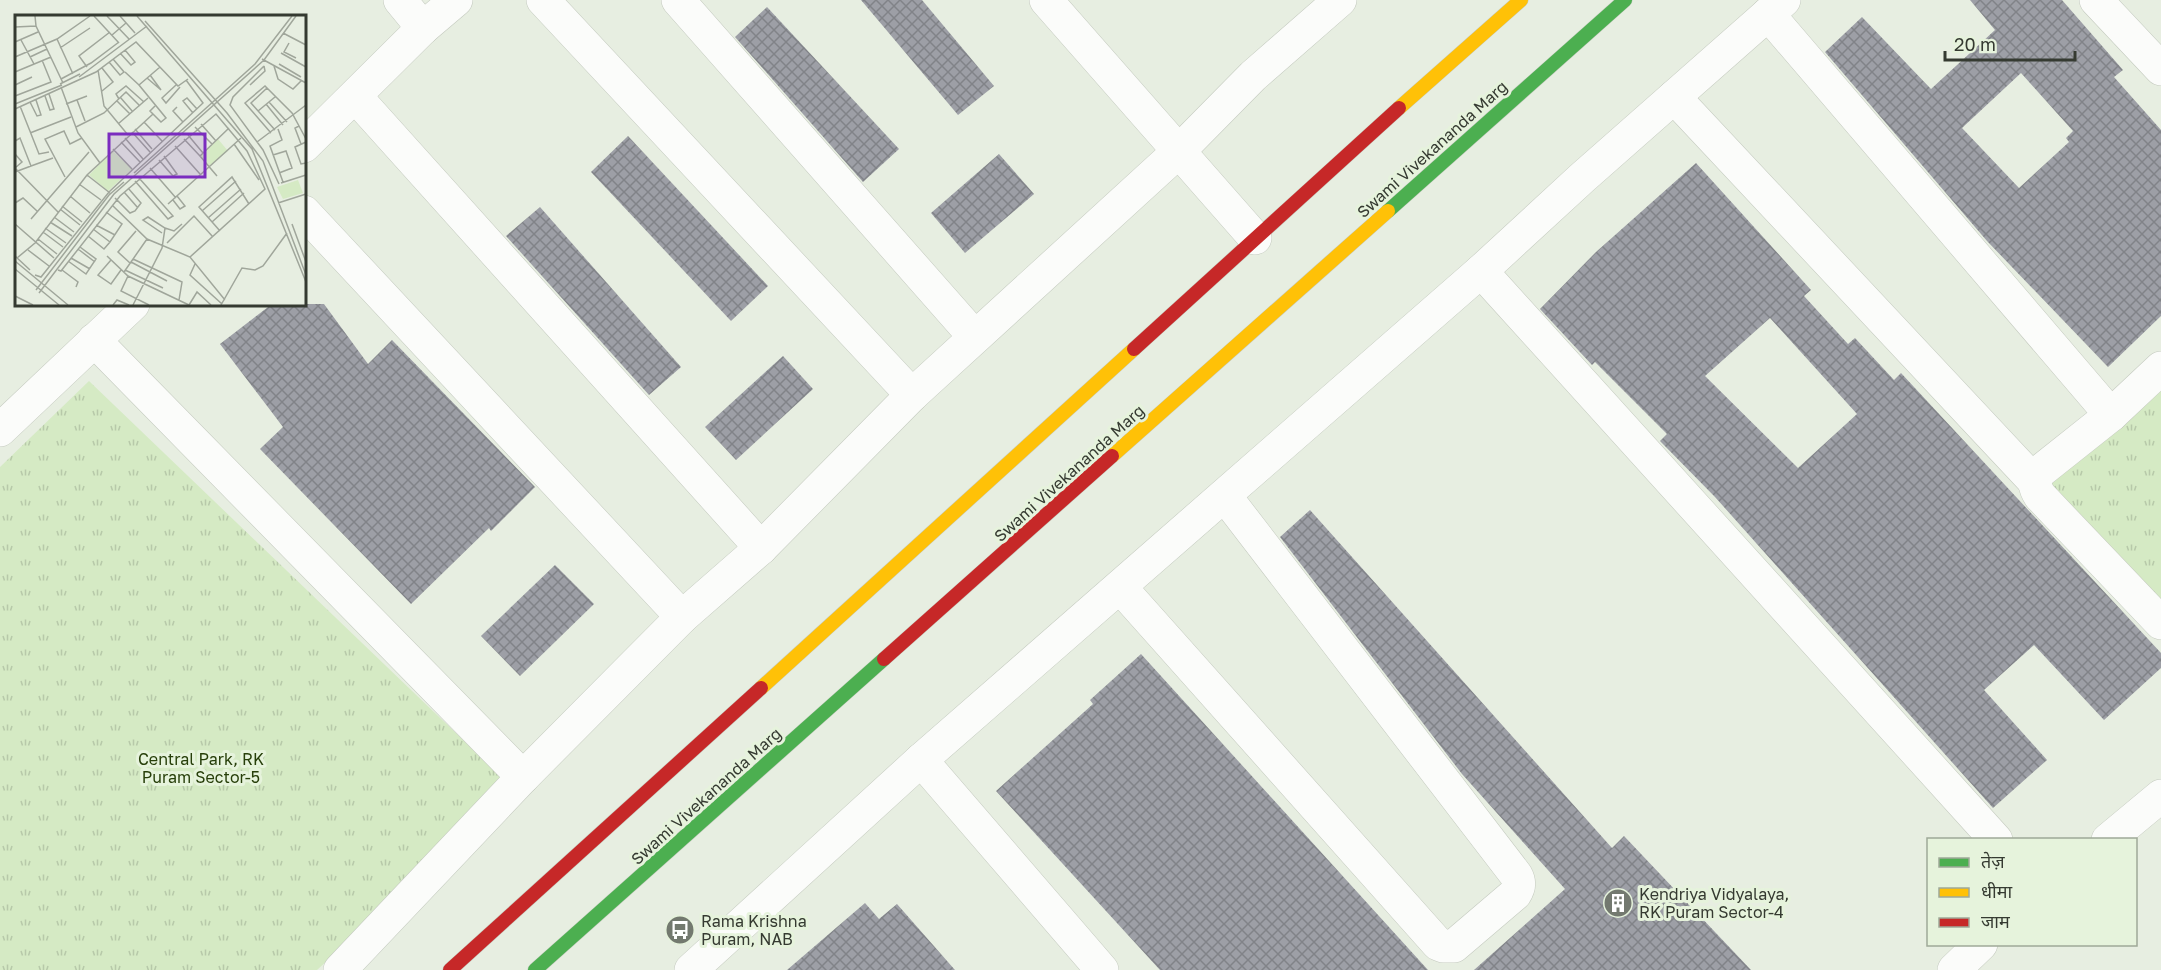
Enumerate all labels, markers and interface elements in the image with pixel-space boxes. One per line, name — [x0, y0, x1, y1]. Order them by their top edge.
inset map — [15, 15, 306, 306]
scale bar — [1945, 24, 2076, 62]
text: 20 m — [1954, 33, 1996, 55]
street label: Swami Vivekananda Marg — [1353, 76, 1511, 222]
street label: Swami Vivekananda Marg — [990, 400, 1148, 546]
street label: Swami Vivekananda Marg — [627, 723, 785, 869]
park label: Central Park, RK Puram Sector-5 — [138, 749, 264, 787]
legend — [1927, 838, 2137, 946]
text: तेज़ — [1981, 850, 2005, 872]
text: धीमा — [1981, 880, 2012, 902]
place label: Kendriya Vidyalaya, RK Puram Sector-4 — [1639, 884, 1789, 922]
building icon: Kendriya Vidyalaya, RK Puram Sector-4 — [1602, 887, 1634, 919]
text: जाम — [1981, 910, 2011, 932]
place label: Rama Krishna Puram, NAB — [701, 911, 807, 949]
bus stop icon: Rama Krishna Puram, NAB — [664, 914, 696, 946]

